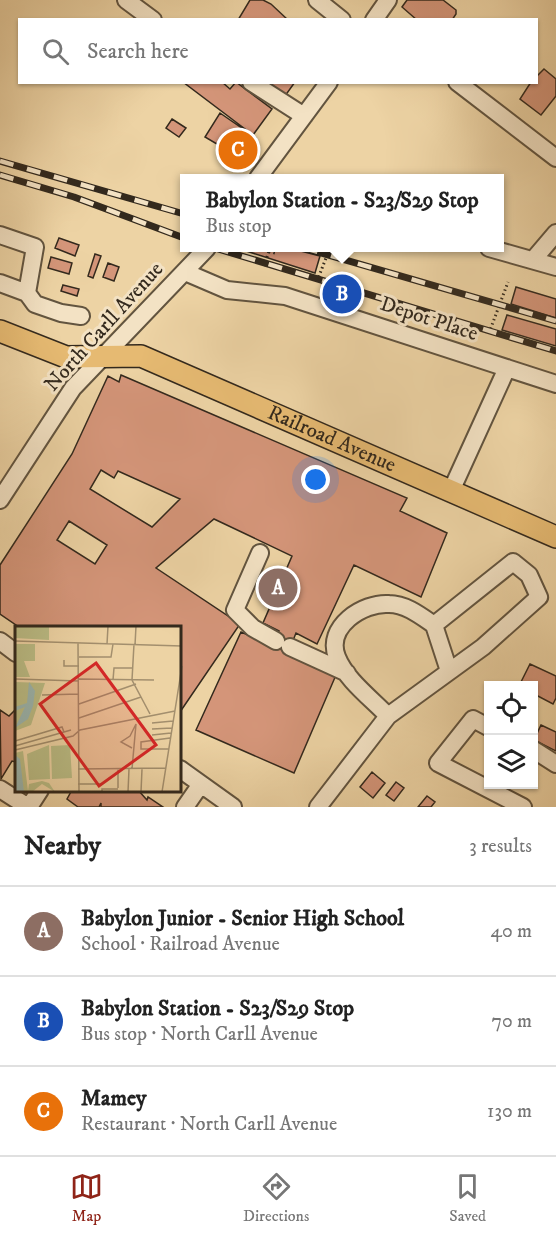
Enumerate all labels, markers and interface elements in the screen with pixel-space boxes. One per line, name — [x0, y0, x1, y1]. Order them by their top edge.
search box — [18, 18, 538, 84]
icon: search — [39, 35, 72, 68]
text: Search here — [87, 38, 189, 65]
pin: C — [218, 128, 258, 172]
popup — [180, 174, 504, 252]
text: Babylon Station - S23/S29 Stop — [205, 187, 479, 214]
text: Bus stop — [205, 214, 272, 239]
street label: North Carll Avenue — [39, 257, 169, 397]
pin: B — [322, 272, 362, 316]
street label: Depot Place — [377, 291, 482, 347]
street label: Railroad Avenue — [264, 400, 400, 479]
your location — [301, 465, 330, 494]
pin: A — [258, 566, 298, 610]
inset map — [15, 626, 182, 792]
map controls — [484, 681, 538, 789]
button: locate — [484, 681, 538, 735]
button: layers — [484, 735, 538, 789]
text: Nearby — [24, 830, 101, 863]
text: 3 results — [469, 834, 532, 859]
text: Babylon Junior - Senior High School — [81, 905, 404, 932]
text: A — [37, 919, 50, 944]
text: 40 m — [490, 919, 532, 944]
text: School · Railroad Avenue — [81, 932, 280, 957]
text: Babylon Station - S23/S29 Stop — [81, 995, 354, 1022]
text: B — [37, 1009, 50, 1034]
text: 70 m — [491, 1009, 532, 1034]
text: Bus stop · North Carll Avenue — [81, 1022, 318, 1047]
text: Mamey — [81, 1085, 146, 1112]
text: C — [37, 1099, 50, 1124]
text: 130 m — [487, 1099, 532, 1124]
text: Restaurant · North Carll Avenue — [81, 1112, 337, 1137]
tab: Map — [70, 1170, 103, 1226]
tab: Directions — [243, 1170, 309, 1226]
tab: Saved — [449, 1170, 486, 1226]

